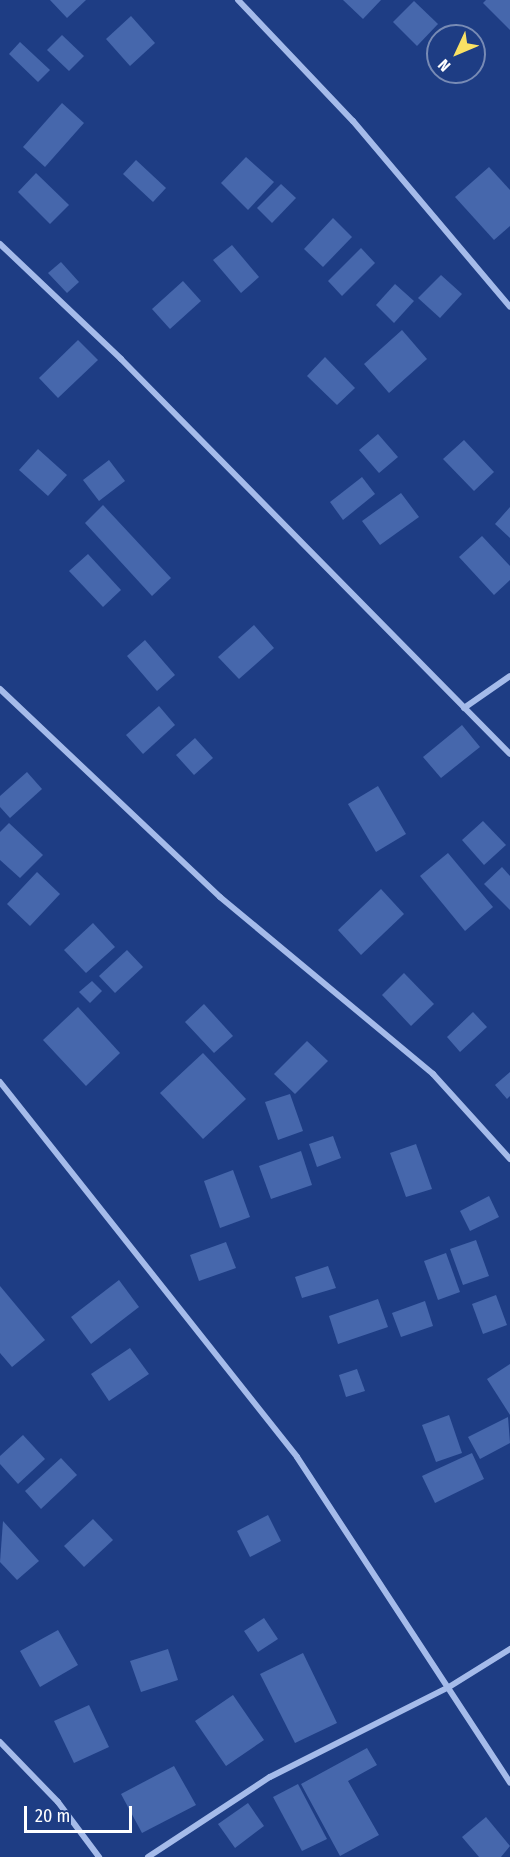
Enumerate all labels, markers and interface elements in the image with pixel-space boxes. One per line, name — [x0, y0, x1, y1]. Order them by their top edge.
north arrow — [426, 24, 486, 84]
text: N — [434, 55, 454, 76]
scale bar — [27, 1794, 135, 1832]
text: 20 m — [35, 1805, 70, 1827]

